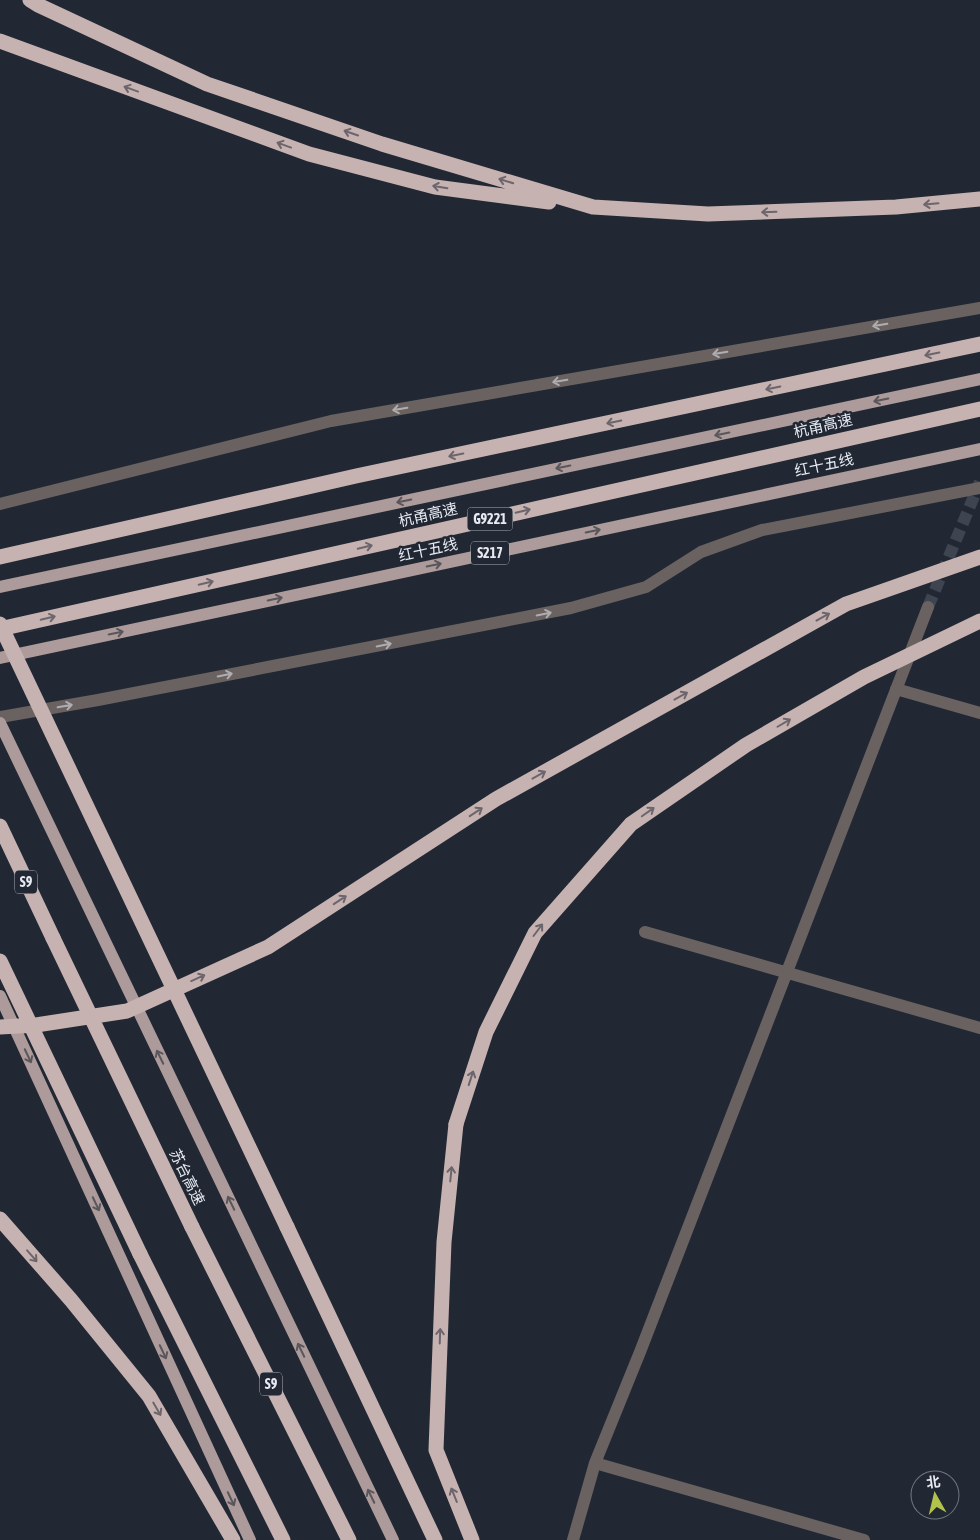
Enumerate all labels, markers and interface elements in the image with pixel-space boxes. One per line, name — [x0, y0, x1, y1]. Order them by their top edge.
one-way arrow — [124, 84, 139, 93]
one-way arrow — [343, 128, 359, 137]
one-way arrow — [276, 140, 292, 149]
one-way arrow — [498, 176, 514, 186]
one-way arrow — [433, 182, 449, 192]
one-way arrow — [924, 199, 940, 208]
one-way arrow — [761, 207, 777, 216]
one-way arrow — [873, 321, 889, 331]
one-way arrow — [713, 349, 729, 359]
one-way arrow — [925, 350, 941, 359]
one-way arrow — [553, 377, 569, 387]
one-way arrow — [766, 384, 782, 393]
one-way arrow — [873, 395, 889, 405]
one-way arrow — [392, 405, 408, 415]
street label: 杭甬高速 — [792, 410, 854, 441]
one-way arrow — [607, 417, 623, 427]
one-way arrow — [714, 429, 730, 439]
street label: 红十五线 — [793, 450, 855, 479]
one-way arrow — [448, 451, 464, 461]
one-way arrow — [556, 463, 572, 473]
one-way arrow — [397, 497, 413, 506]
street label: 杭甬高速 — [397, 499, 459, 530]
one-way arrow — [515, 506, 531, 515]
road number: G9221 — [468, 508, 512, 530]
one-way arrow — [584, 526, 600, 535]
street label: 红十五线 — [397, 535, 459, 564]
one-way arrow — [356, 542, 372, 551]
road number: S217 — [471, 542, 509, 564]
one-way arrow — [426, 560, 442, 569]
one-way arrow — [198, 578, 214, 587]
one-way arrow — [267, 594, 283, 603]
one-way arrow — [536, 608, 552, 618]
one-way arrow — [815, 612, 830, 621]
one-way arrow — [39, 613, 55, 622]
one-way arrow — [108, 628, 124, 637]
one-way arrow — [376, 639, 392, 649]
one-way arrow — [216, 670, 232, 680]
one-way arrow — [673, 691, 688, 700]
one-way arrow — [57, 700, 73, 710]
one-way arrow — [776, 718, 791, 728]
one-way arrow — [531, 770, 546, 779]
one-way arrow — [469, 807, 483, 817]
one-way arrow — [641, 807, 655, 817]
road number: S9 — [15, 870, 37, 894]
one-way arrow — [333, 895, 347, 905]
one-way arrow — [532, 924, 543, 937]
one-way arrow — [190, 973, 205, 983]
one-way arrow — [23, 1048, 33, 1063]
one-way arrow — [155, 1049, 165, 1064]
one-way arrow — [467, 1071, 476, 1086]
street label: 苏台高速 — [167, 1146, 208, 1207]
one-way arrow — [446, 1166, 456, 1182]
one-way arrow — [91, 1196, 101, 1211]
one-way arrow — [226, 1196, 235, 1211]
one-way arrow — [26, 1249, 38, 1262]
one-way arrow — [436, 1328, 445, 1344]
one-way arrow — [296, 1342, 306, 1357]
one-way arrow — [159, 1344, 169, 1359]
road number: S9 — [260, 1372, 282, 1396]
one-way arrow — [152, 1401, 162, 1415]
north arrow — [910, 1470, 960, 1520]
text: 北 — [925, 1473, 941, 1491]
one-way arrow — [449, 1488, 458, 1503]
one-way arrow — [366, 1489, 376, 1504]
one-way arrow — [227, 1491, 237, 1506]

